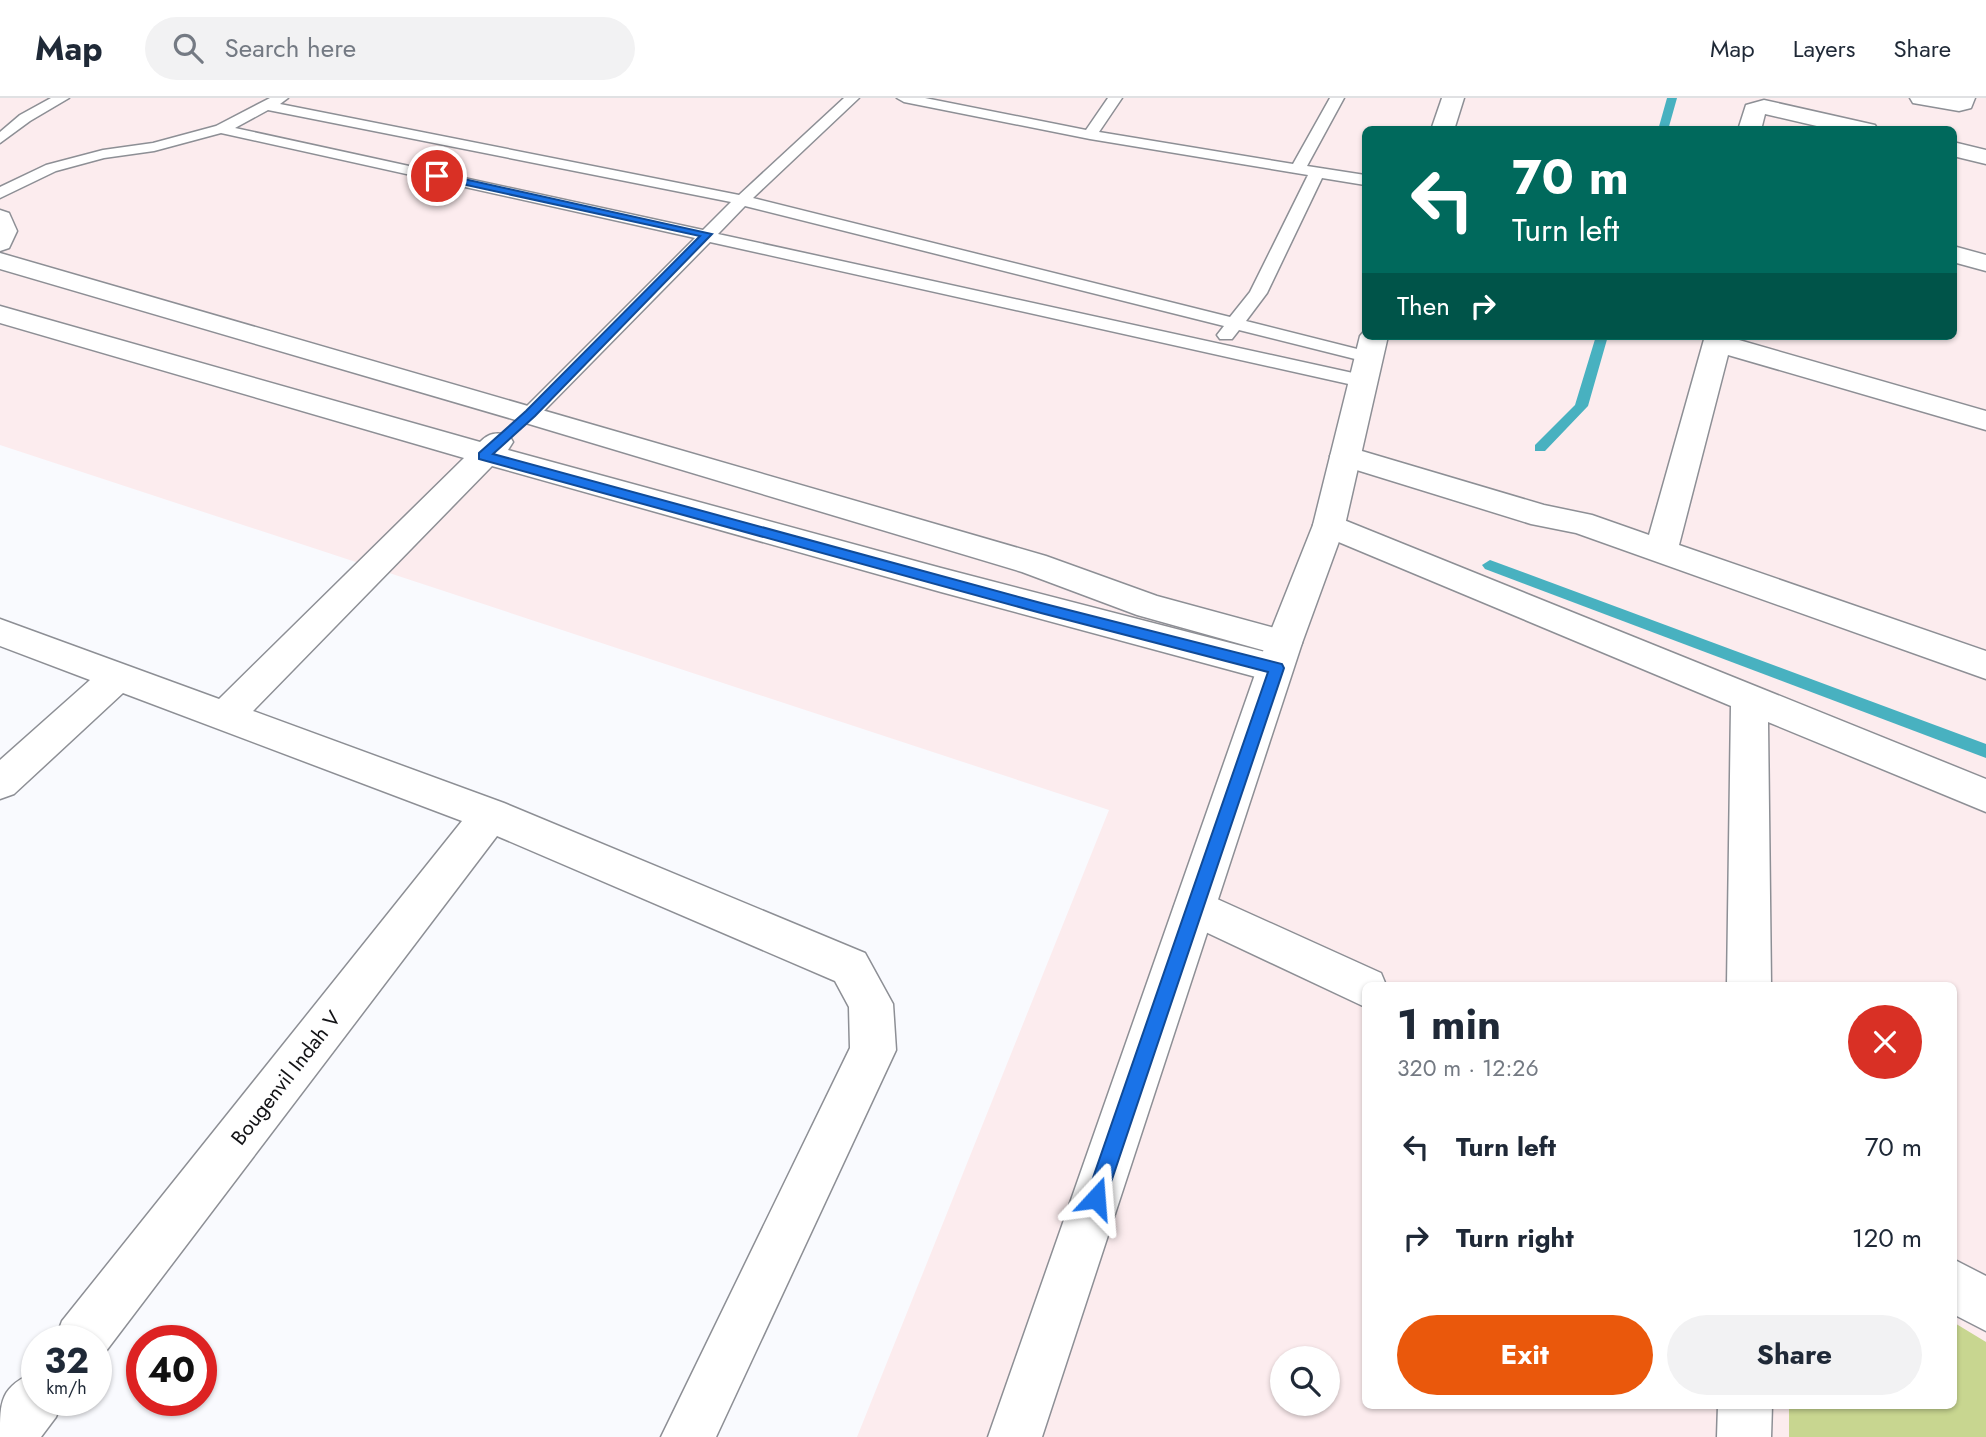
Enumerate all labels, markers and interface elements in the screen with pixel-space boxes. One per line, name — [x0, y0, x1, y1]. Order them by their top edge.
search box — [145, 17, 635, 80]
text: Map — [35, 25, 103, 72]
icon: search — [169, 29, 207, 67]
text: Search here — [225, 29, 356, 67]
text: Map — [1710, 31, 1755, 66]
text: Layers — [1793, 31, 1855, 66]
text: Share — [1893, 31, 1951, 66]
text: 70 m — [1512, 142, 1629, 212]
pin — [407, 146, 467, 206]
icon: left — [1397, 154, 1488, 245]
icon: arrive — [418, 157, 456, 195]
text: Turn left — [1512, 207, 1619, 253]
text: Then — [1397, 287, 1450, 325]
icon: right — [1464, 287, 1502, 325]
text: 1 min — [1397, 994, 1501, 1055]
street label: Bougenvil Indah V — [224, 1004, 348, 1152]
button: close — [1848, 1005, 1922, 1079]
text: 320 m · 12:26 — [1397, 1051, 1539, 1085]
icon: left — [1397, 1128, 1435, 1166]
text: Turn left — [1456, 1128, 1556, 1166]
text: 70 m — [1865, 1128, 1922, 1166]
position arrow — [1059, 1161, 1133, 1235]
icon: right — [1397, 1219, 1435, 1257]
text: Turn right — [1456, 1219, 1574, 1257]
text: 120 m — [1852, 1219, 1922, 1257]
button: Exit — [1397, 1315, 1653, 1395]
button: Share — [1667, 1315, 1922, 1395]
speed limit sign: 40 — [126, 1325, 217, 1416]
text: 32 — [44, 1336, 89, 1386]
map controls — [1270, 1346, 1340, 1416]
button: search — [1270, 1346, 1340, 1416]
text: km/h — [46, 1375, 87, 1401]

